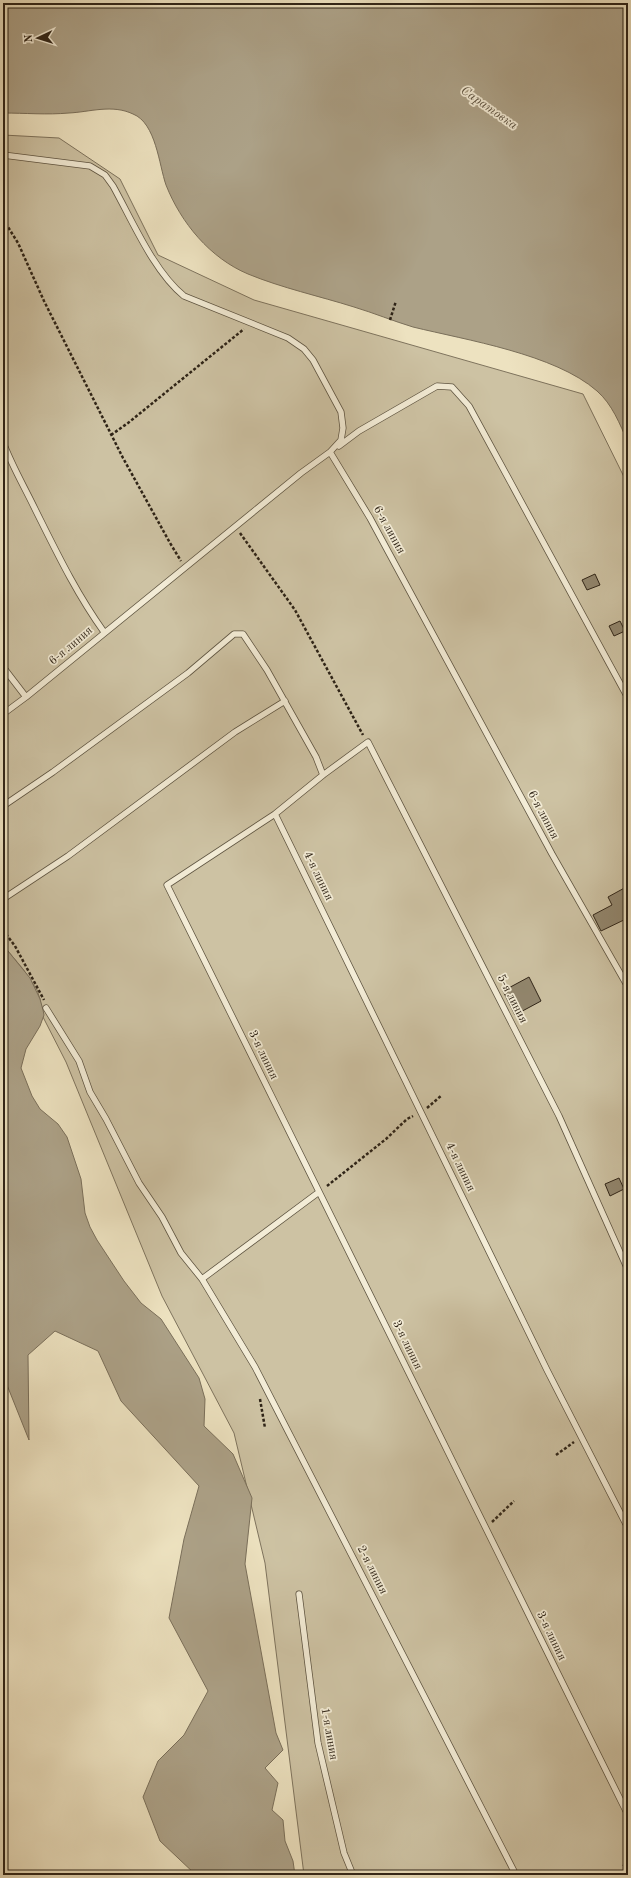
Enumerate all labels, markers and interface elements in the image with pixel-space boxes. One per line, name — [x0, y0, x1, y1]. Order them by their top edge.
north arrow — [18, 18, 58, 58]
text: N — [24, 33, 35, 43]
water label: Саратовка — [458, 84, 520, 132]
street label: 6-я линия — [371, 504, 407, 556]
street label: 6-я линия — [47, 624, 95, 668]
street label: 6-я линия — [525, 789, 561, 841]
street label: 4-я линия — [301, 850, 335, 902]
street label: 5-я линия — [495, 972, 530, 1025]
street label: 3-я линия — [246, 1029, 280, 1081]
street label: 4-я линия — [443, 1141, 477, 1193]
street label: 3-я линия — [390, 1319, 424, 1371]
street label: 2-я линия — [355, 1544, 389, 1596]
street label: 3-я линия — [534, 1610, 568, 1662]
street label: 1-я линия — [319, 1707, 339, 1761]

